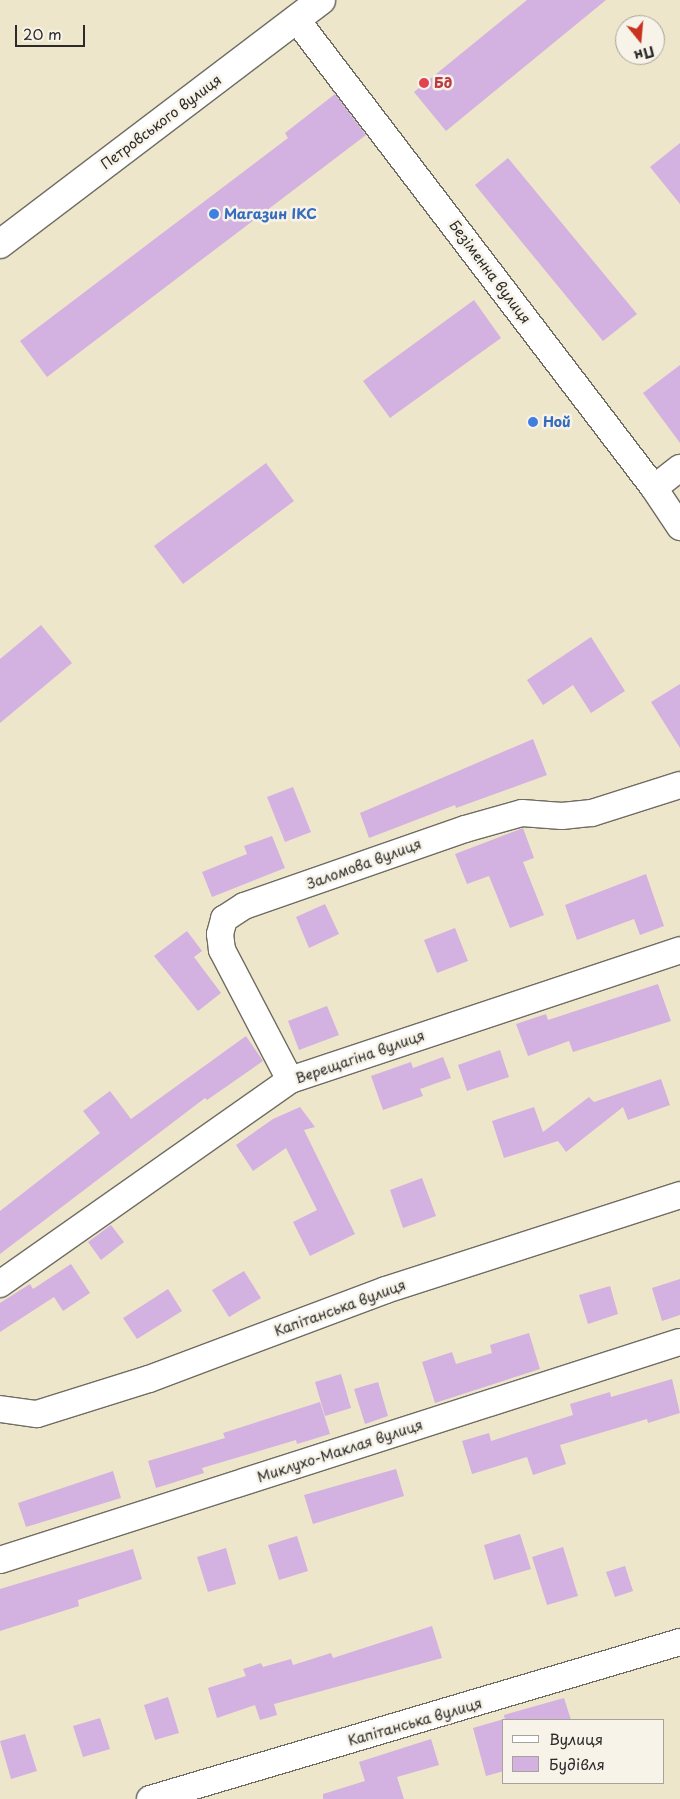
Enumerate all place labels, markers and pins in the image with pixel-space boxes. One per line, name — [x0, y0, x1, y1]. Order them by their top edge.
place label: Бд — [434, 75, 452, 91]
marker: Бд — [418, 77, 430, 89]
place label: Магазин ІКС — [224, 206, 317, 222]
marker: Магазин ІКС — [208, 208, 220, 220]
place label: Ной — [543, 414, 571, 430]
marker: Ной — [527, 416, 539, 428]

